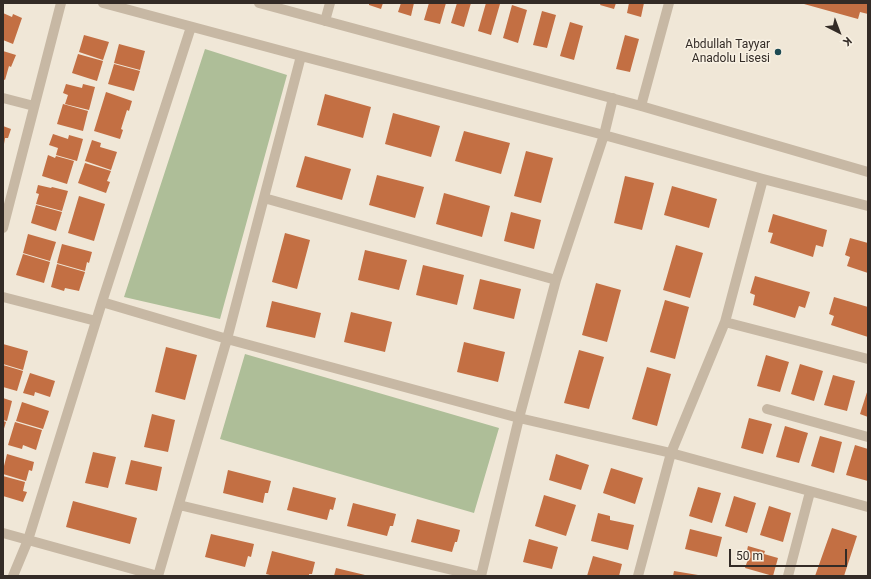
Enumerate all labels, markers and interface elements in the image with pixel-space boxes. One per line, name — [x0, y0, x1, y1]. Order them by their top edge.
north arrow — [819, 12, 859, 52]
text: K — [840, 34, 854, 48]
place label: Abdullah Tayyar Anadolu Lisesi — [685, 38, 770, 66]
marker: Abdullah Tayyar Anadolu Lisesi — [773, 47, 783, 57]
scale bar — [731, 541, 849, 567]
text: 50 m — [736, 549, 763, 563]

